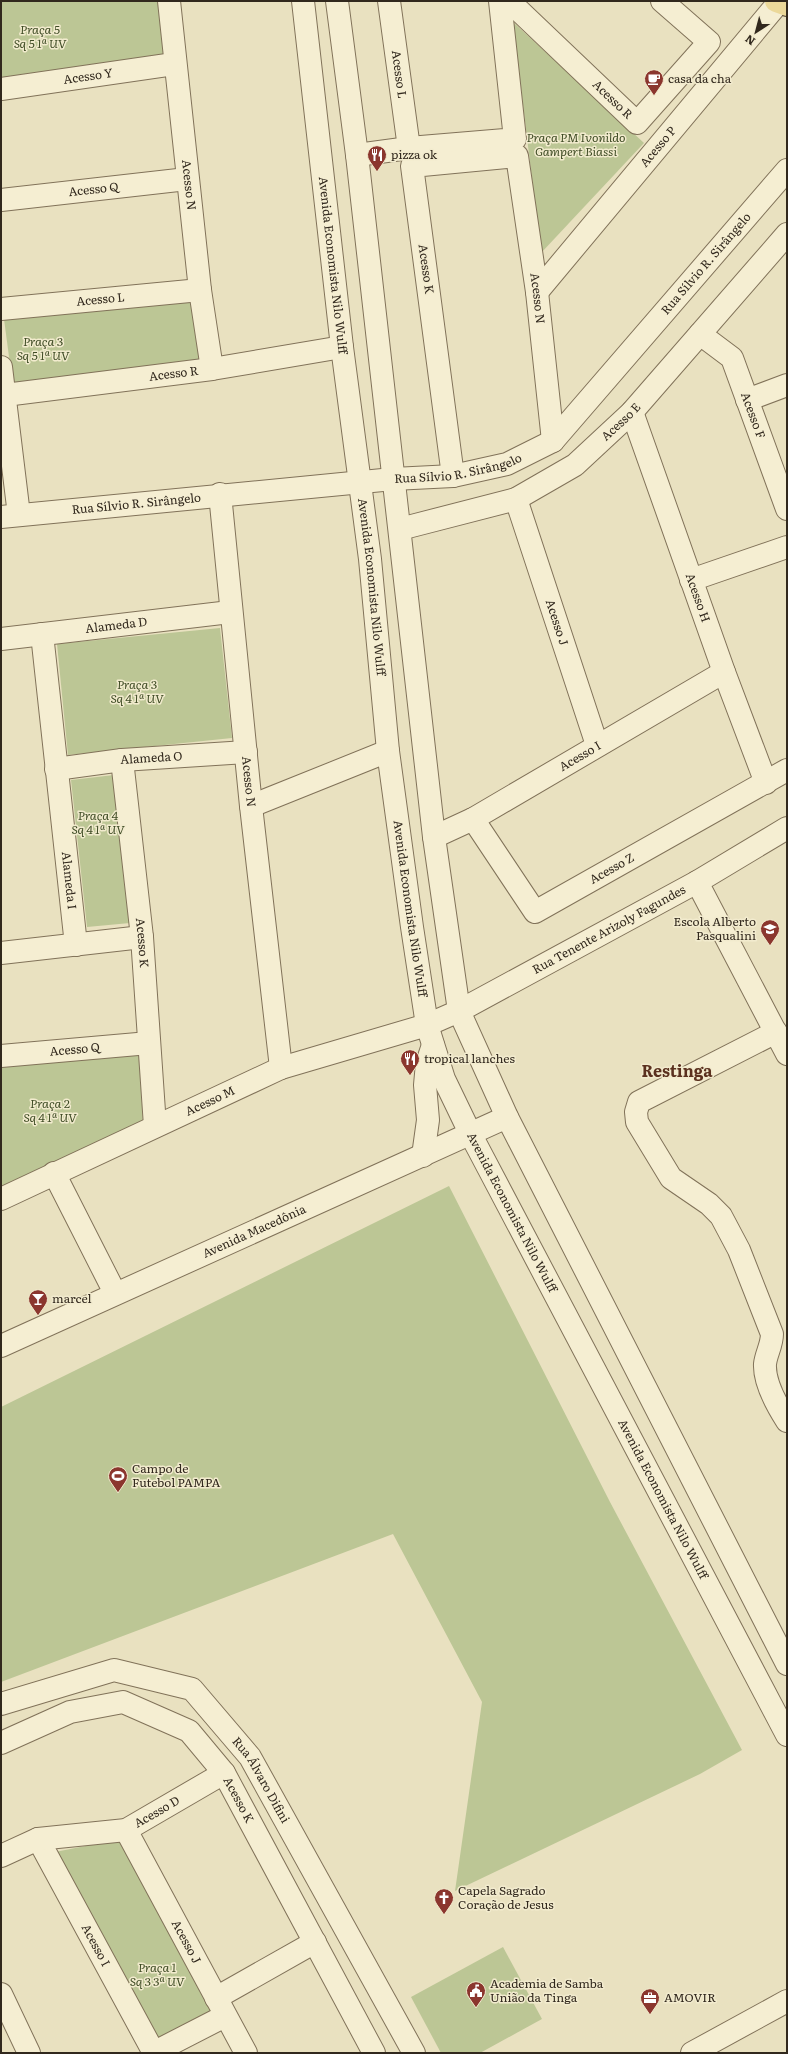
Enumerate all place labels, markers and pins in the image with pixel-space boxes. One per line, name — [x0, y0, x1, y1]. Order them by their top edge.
cafe icon: casa da cha — [643, 68, 665, 96]
place label: casa da cha — [668, 69, 732, 87]
restaurant icon: pizza ok — [366, 144, 388, 172]
place label: pizza ok — [391, 145, 438, 163]
place label: Escola Alberto Pasqualini — [674, 912, 756, 944]
school or university icon: Escola Alberto Pasqualini — [759, 918, 781, 946]
restaurant icon: tropical lanches — [399, 1048, 421, 1076]
place label: tropical lanches — [424, 1049, 515, 1067]
bar icon: marcel — [27, 1288, 49, 1316]
place label: marcel — [52, 1289, 92, 1307]
place label: Campo de Futebol PAMPA — [132, 1459, 220, 1491]
sports icon: Campo de Futebol PAMPA — [107, 1465, 129, 1493]
place label: Capela Sagrado Coração de Jesus — [458, 1881, 554, 1913]
church icon: Capela Sagrado Coração de Jesus — [433, 1887, 455, 1915]
place label: Academia de Samba União da Tinga — [490, 1974, 604, 2006]
public building icon: Academia de Samba União da Tinga — [465, 1980, 487, 2008]
office icon: AMOVIR — [639, 1987, 661, 2015]
place label: AMOVIR — [664, 1988, 716, 2006]

